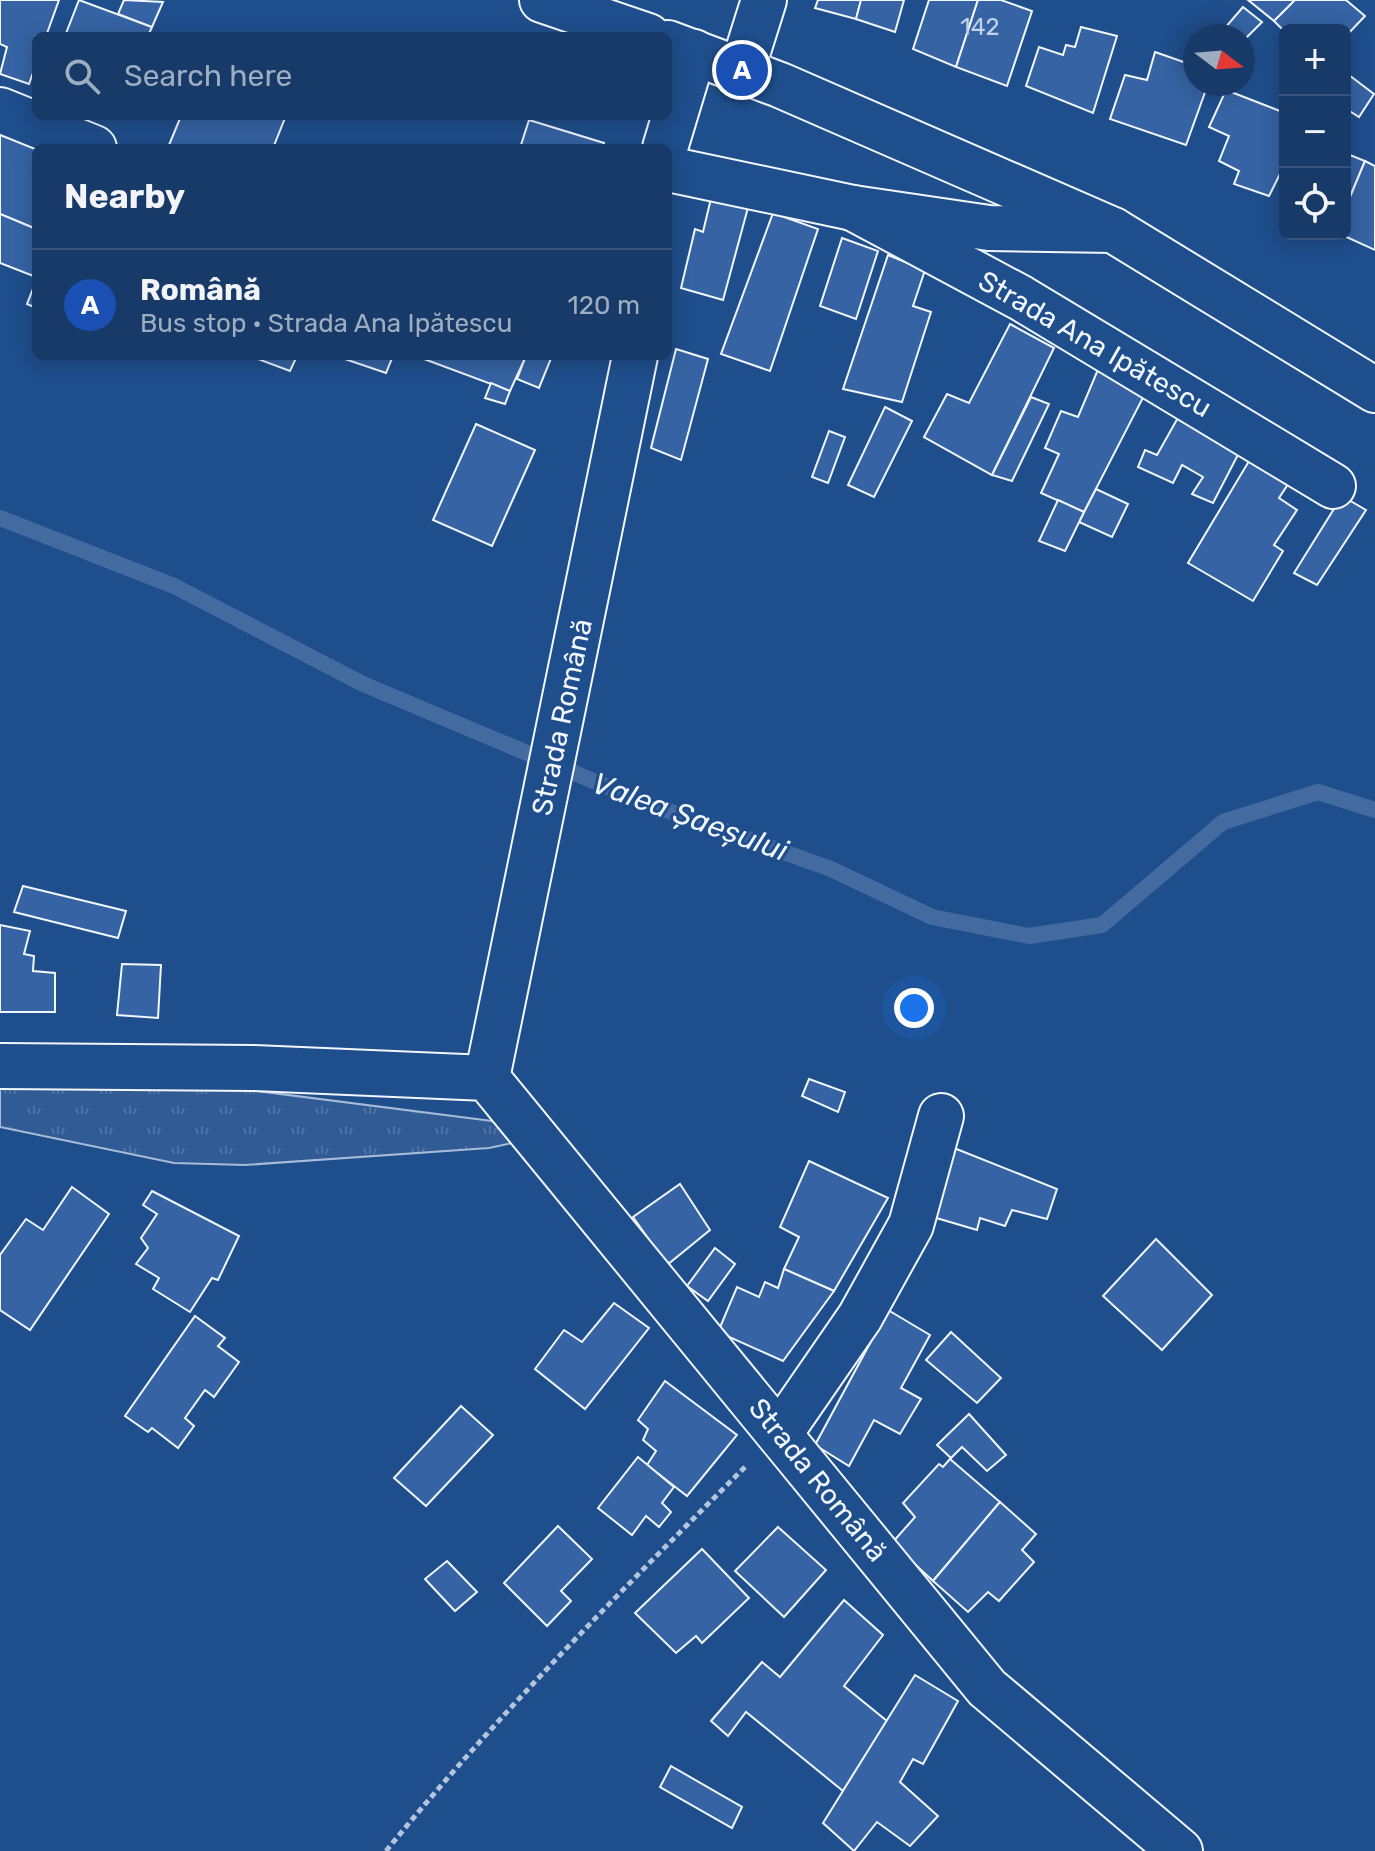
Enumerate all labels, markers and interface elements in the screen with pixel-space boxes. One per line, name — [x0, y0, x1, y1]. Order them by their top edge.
house number: 142 — [960, 13, 1000, 41]
north arrow — [1183, 24, 1255, 96]
map controls — [1279, 24, 1351, 240]
button: + — [1279, 24, 1351, 96]
search box — [32, 32, 672, 120]
pin: A — [716, 40, 768, 100]
icon: search — [60, 54, 104, 98]
text: Search here — [124, 58, 292, 94]
button: − — [1279, 96, 1351, 168]
button: locate — [1279, 168, 1351, 240]
text: Nearby — [64, 176, 185, 217]
street label: Strada Ana Ipătescu — [973, 264, 1217, 424]
text: Română — [140, 272, 261, 308]
text: A — [81, 290, 99, 321]
text: 120 m — [568, 290, 640, 321]
text: Bus stop · Strada Ana Ipătescu — [140, 308, 512, 339]
street label: Strada Română — [525, 616, 599, 818]
water label: Valea Șaeșului — [587, 765, 793, 869]
your location — [894, 988, 934, 1028]
street label: Strada Română — [742, 1392, 894, 1568]

